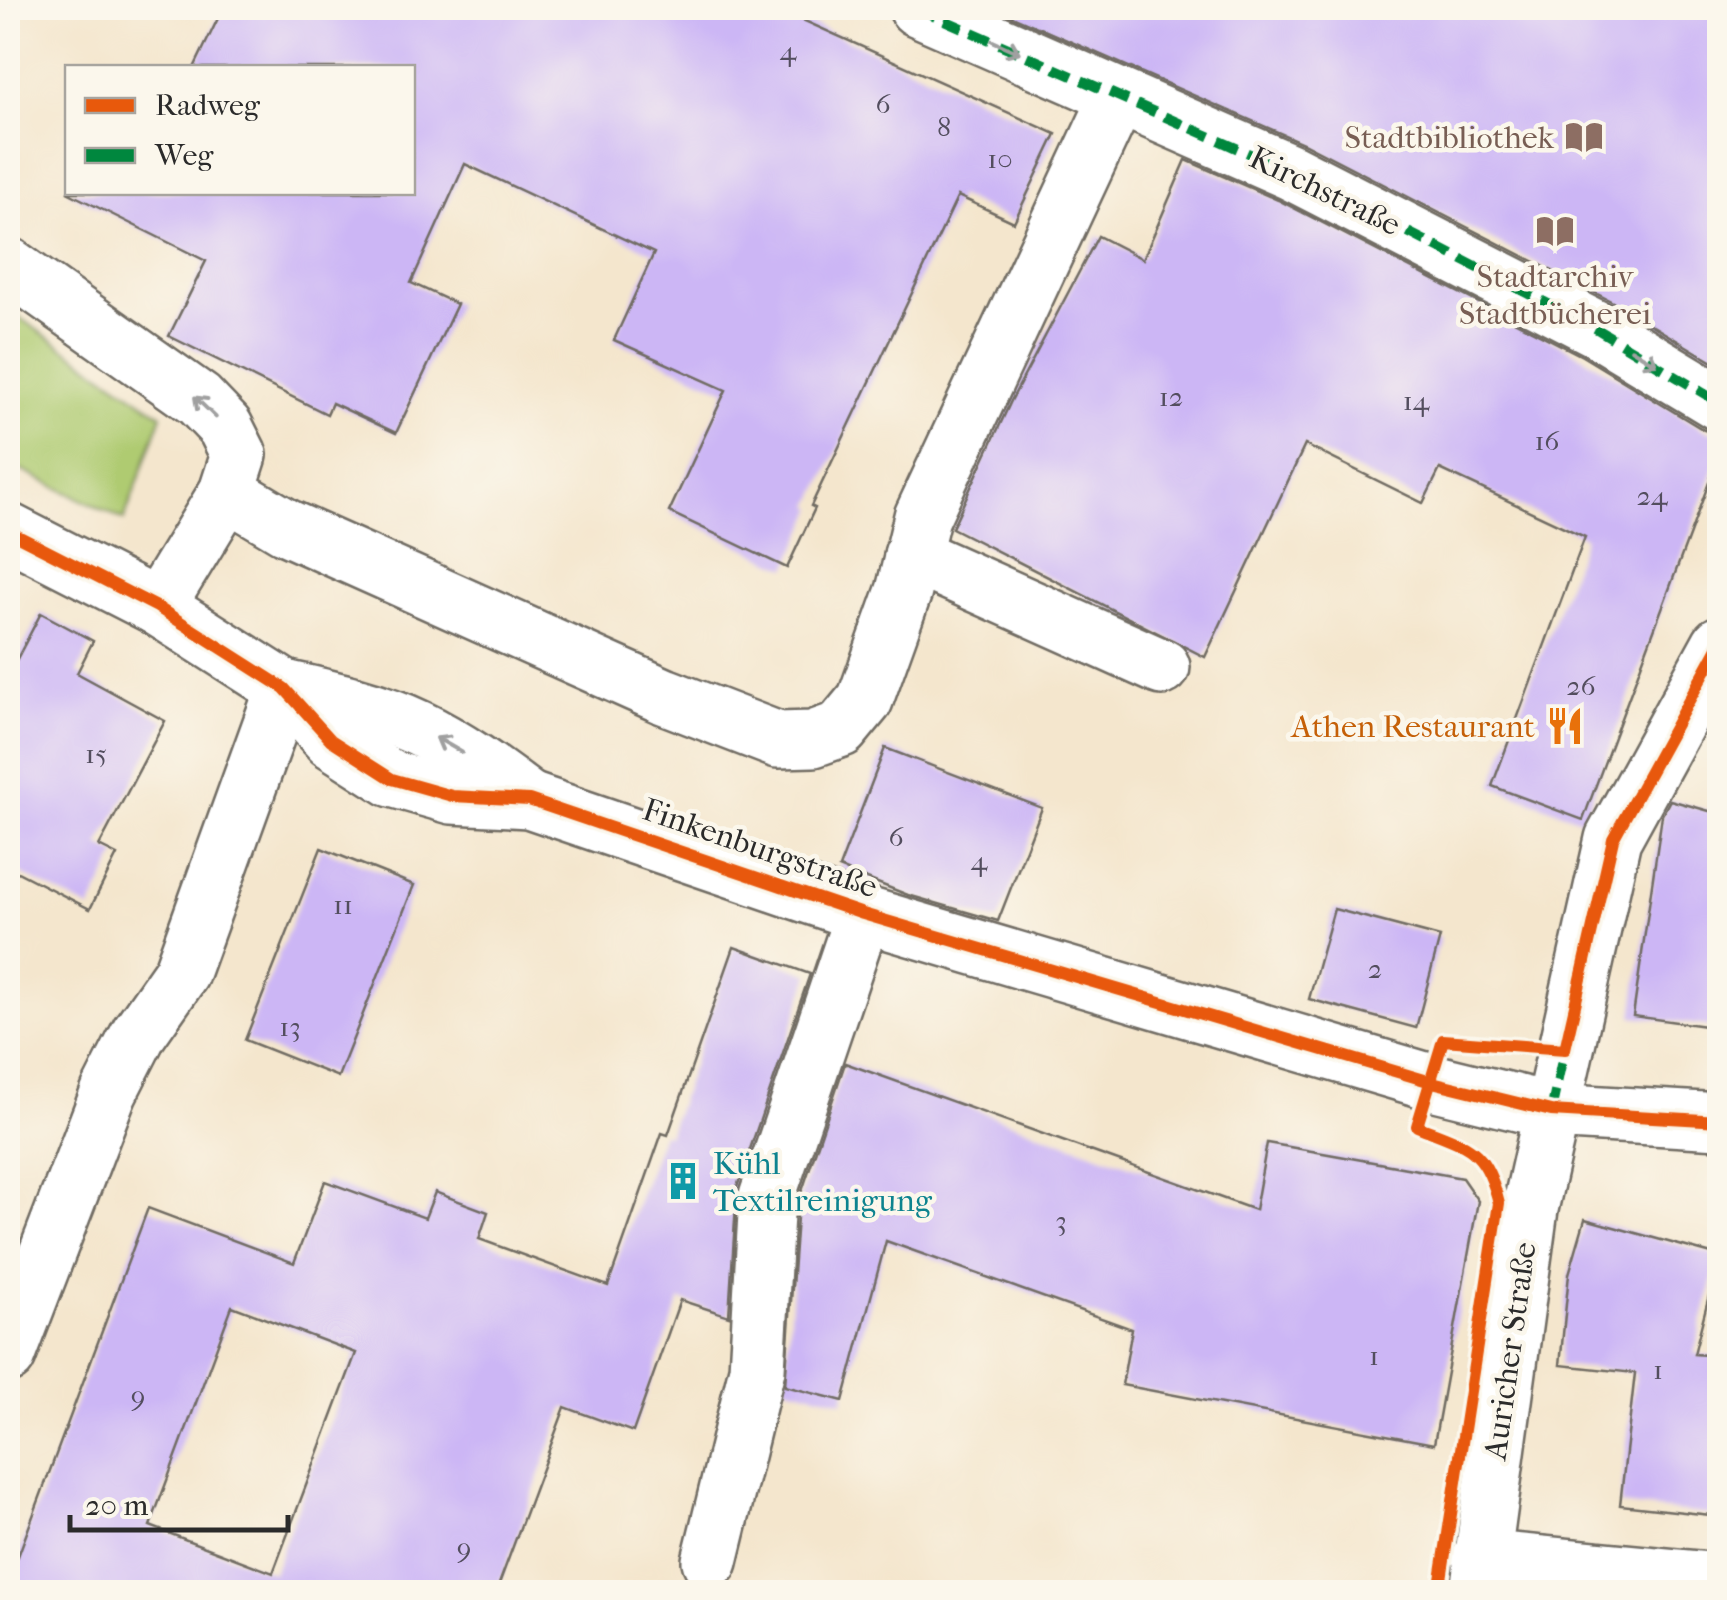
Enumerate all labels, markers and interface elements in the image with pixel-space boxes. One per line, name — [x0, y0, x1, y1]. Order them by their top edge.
house number: 4 — [780, 34, 798, 67]
one-way arrow — [990, 39, 1021, 57]
legend — [65, 65, 415, 195]
house number: 6 — [875, 87, 891, 120]
text: Radweg — [155, 88, 261, 123]
house number: 8 — [937, 110, 951, 143]
library icon: Stadtbibliothek — [1563, 116, 1605, 158]
place label: Stadtbibliothek — [1345, 119, 1555, 156]
text: Weg — [154, 138, 214, 173]
street label: Kirchstraße — [1244, 139, 1407, 243]
house number: 10 — [987, 142, 1013, 175]
library icon: Stadtarchiv Stadtbücherei — [1534, 210, 1576, 252]
place label: Stadtarchiv Stadtbücherei — [1459, 258, 1652, 332]
one-way arrow — [1629, 347, 1658, 367]
house number: 12 — [1159, 380, 1183, 413]
house number: 14 — [1403, 384, 1431, 417]
one-way arrow — [193, 396, 218, 419]
house number: 16 — [1534, 424, 1560, 457]
house number: 24 — [1637, 479, 1669, 512]
house number: 26 — [1566, 669, 1597, 702]
restaurant icon: Athen Restaurant — [1544, 705, 1586, 747]
place label: Athen Restaurant — [1289, 708, 1536, 745]
one-way arrow — [435, 735, 464, 755]
house number: 15 — [85, 737, 107, 770]
street label: Finkenburgstraße — [638, 791, 882, 906]
house number: 6 — [888, 820, 904, 853]
house number: 4 — [971, 844, 989, 877]
house number: 11 — [333, 888, 353, 921]
house number: 2 — [1368, 952, 1382, 985]
house number: 13 — [279, 1010, 301, 1043]
place label: Kühl Textilreinigung — [713, 1145, 933, 1219]
building icon: Kühl Textilreinigung — [662, 1160, 704, 1202]
house number: 3 — [1055, 1204, 1067, 1237]
street label: Auricher Straße — [1476, 1240, 1544, 1464]
house number: 1 — [1369, 1339, 1379, 1372]
house number: 1 — [1653, 1353, 1663, 1386]
house number: 9 — [131, 1379, 145, 1412]
scale bar — [70, 1470, 288, 1532]
text: 20 m — [85, 1488, 148, 1523]
house number: 9 — [457, 1531, 471, 1564]

